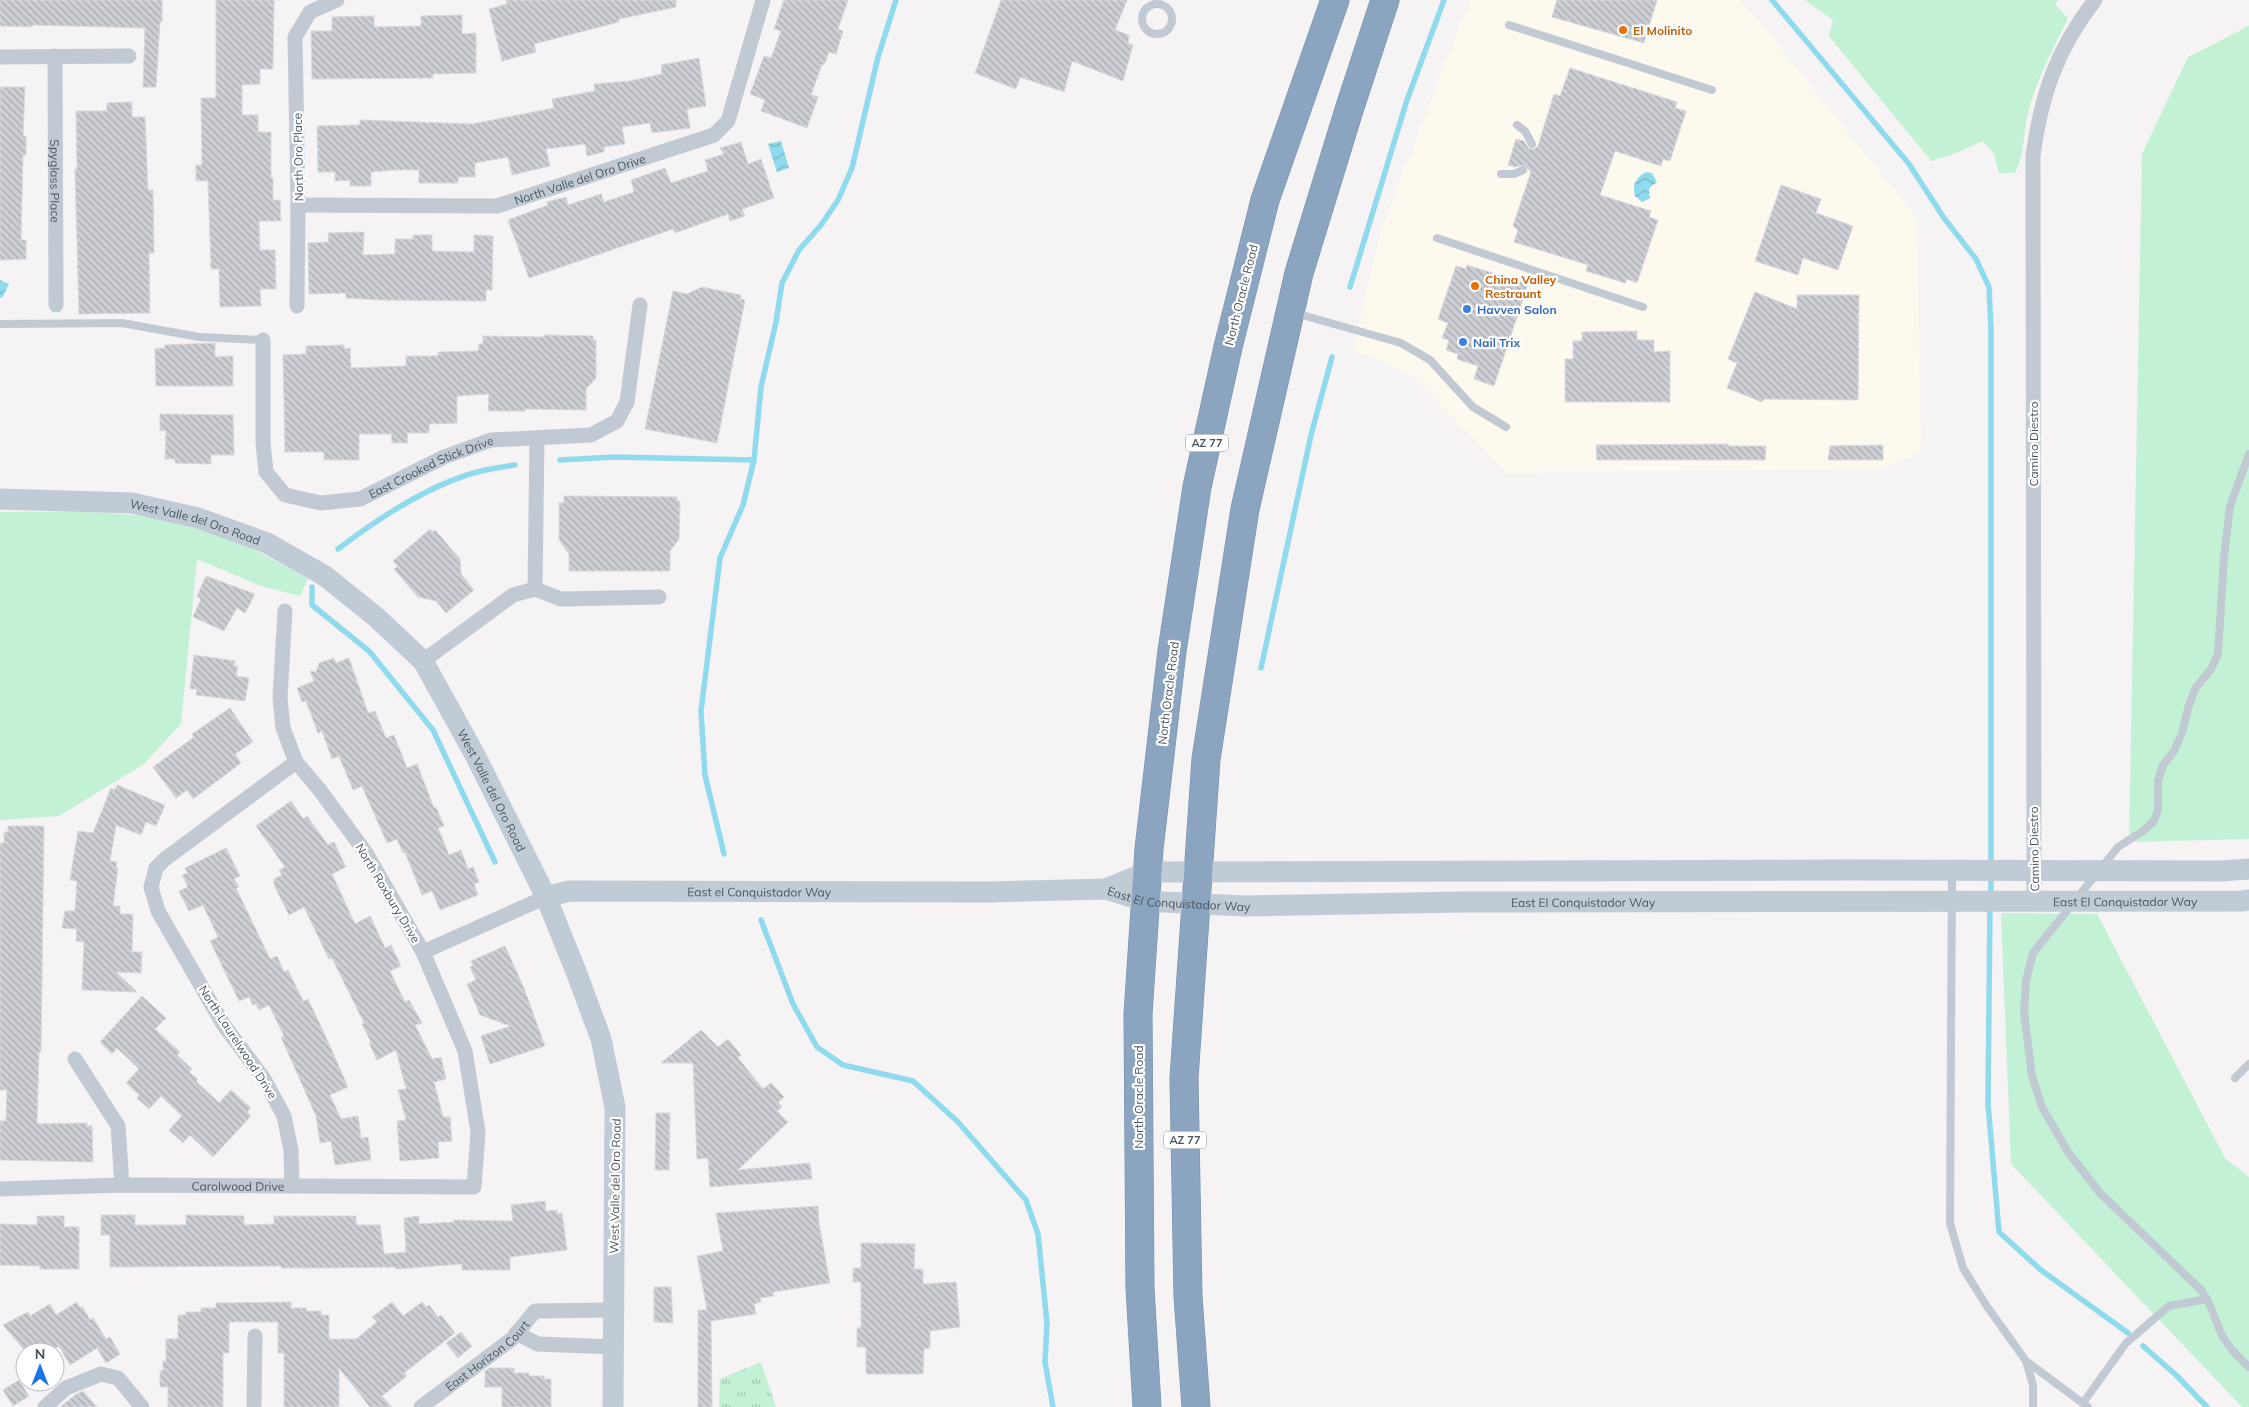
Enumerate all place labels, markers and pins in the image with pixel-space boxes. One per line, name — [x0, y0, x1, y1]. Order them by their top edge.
place label: El Molinito — [1633, 23, 1692, 38]
marker: El Molinito — [1617, 24, 1629, 36]
place label: China Valley Restraunt — [1485, 272, 1557, 301]
marker: China Valley Restraunt — [1469, 280, 1481, 292]
place label: Havven Salon — [1477, 302, 1557, 317]
marker: Havven Salon — [1461, 303, 1473, 315]
place label: Nail Trix — [1473, 335, 1520, 350]
marker: Nail Trix — [1457, 336, 1469, 348]

